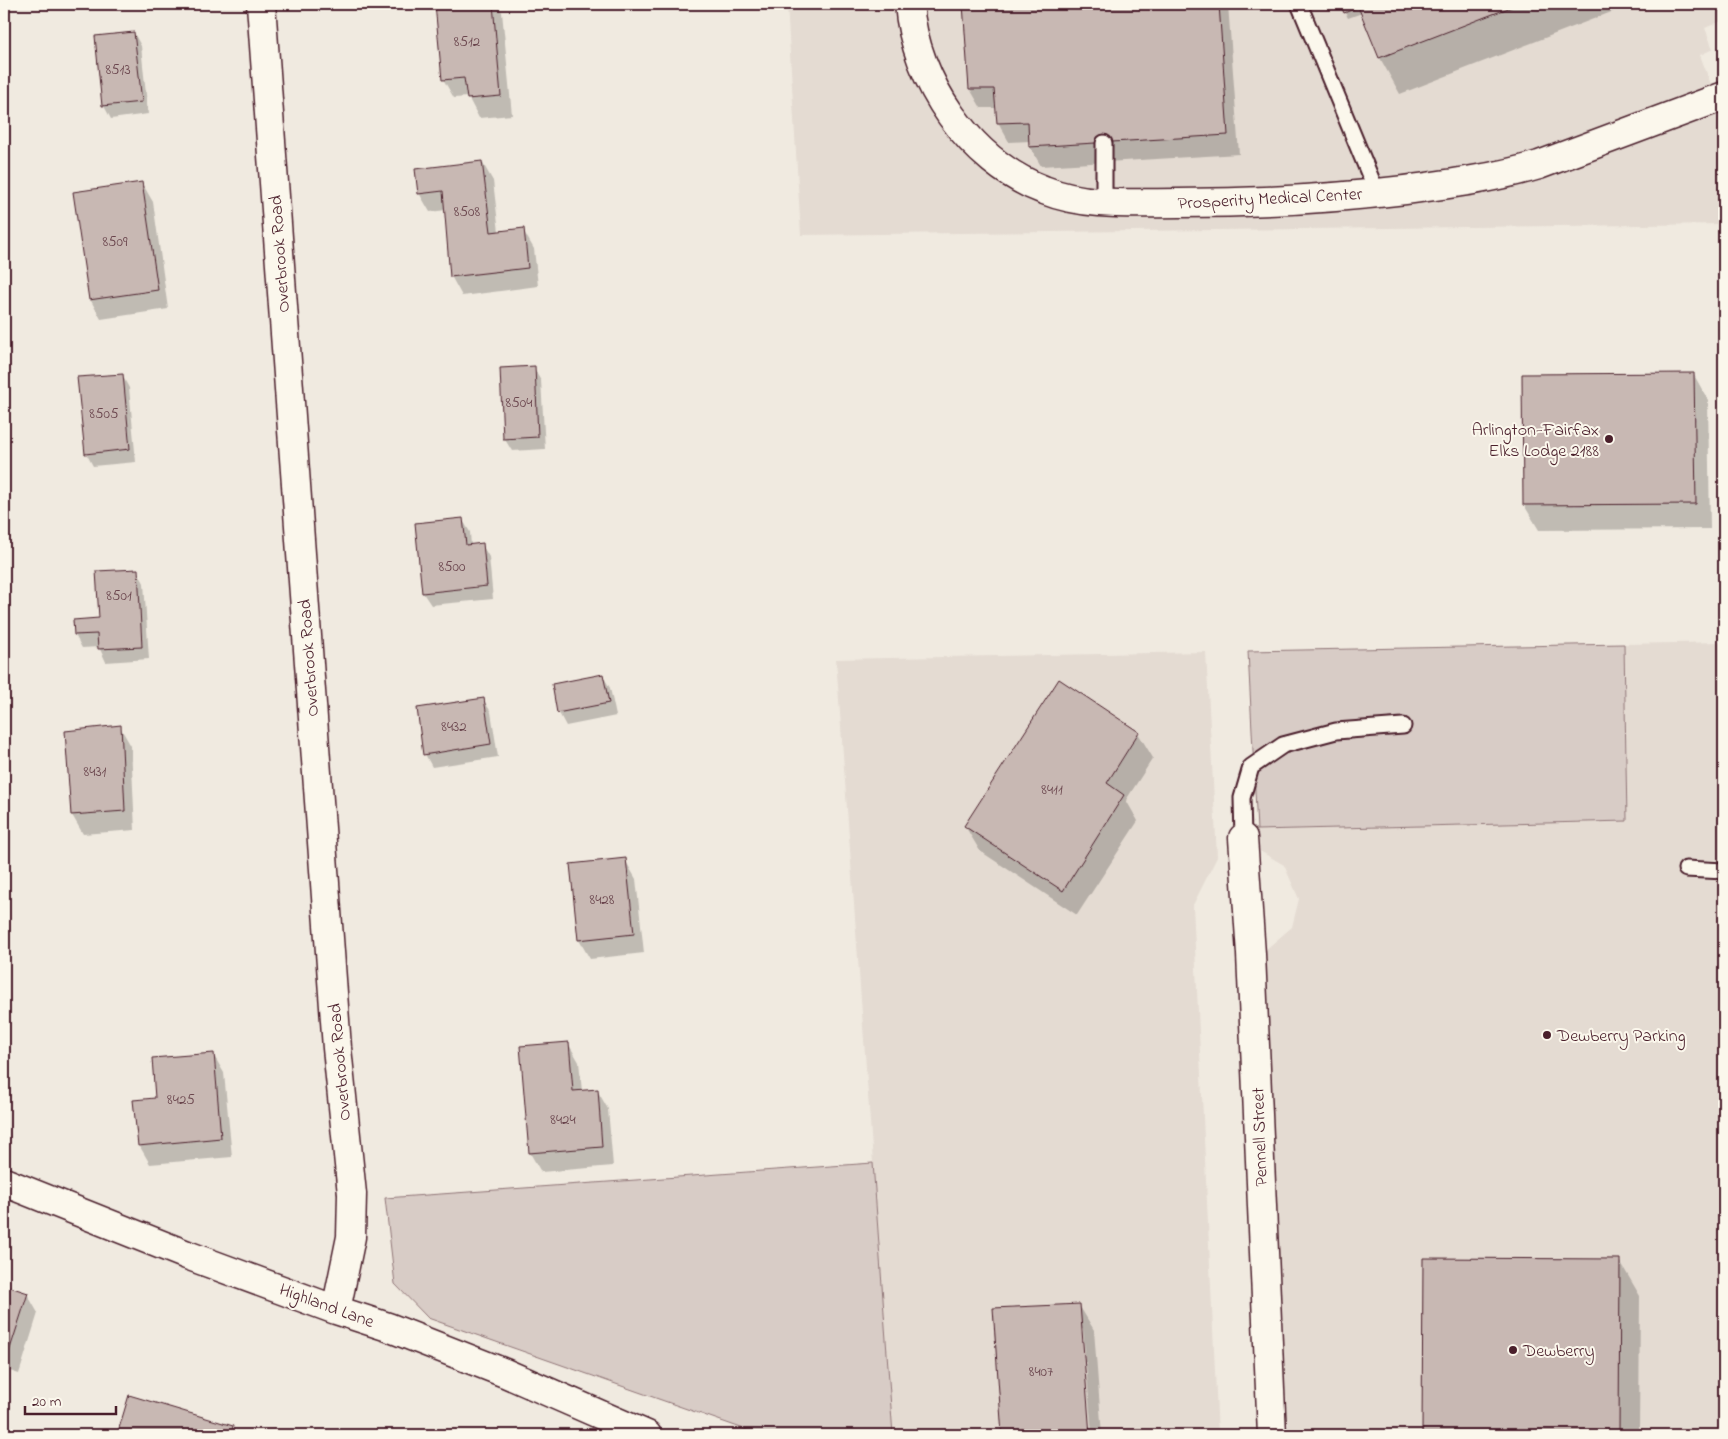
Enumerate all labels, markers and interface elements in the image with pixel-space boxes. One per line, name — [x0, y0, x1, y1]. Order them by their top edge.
house number: 8512 — [454, 31, 481, 53]
house number: 8513 — [105, 59, 131, 81]
street label: Prosperity Medical Center — [1177, 182, 1363, 218]
street label: Overbrook Road — [264, 194, 298, 314]
house number: 8508 — [454, 201, 481, 223]
house number: 8509 — [102, 231, 128, 253]
house number: 8504 — [506, 392, 532, 414]
house number: 8505 — [89, 403, 119, 425]
place label: Arlington-Fairfax Elks Lodge 2188 — [1472, 418, 1599, 466]
marker: Arlington-Fairfax Elks Lodge 2188 — [1603, 433, 1615, 445]
house number: 8500 — [438, 556, 466, 578]
house number: 8501 — [106, 585, 132, 607]
street label: Overbrook Road — [293, 598, 327, 718]
house number: 8432 — [441, 716, 467, 738]
house number: 8431 — [84, 761, 107, 783]
house number: 8411 — [1041, 779, 1063, 801]
house number: 8428 — [590, 889, 615, 911]
street label: Overbrook Road — [323, 1002, 359, 1122]
place label: Dewberry Parking — [1556, 1024, 1686, 1051]
marker: Dewberry Parking — [1541, 1029, 1553, 1041]
street label: Pennell Street — [1246, 1087, 1276, 1187]
house number: 8425 — [167, 1089, 195, 1111]
house number: 8424 — [550, 1109, 576, 1131]
street label: Highland Lane — [275, 1278, 378, 1337]
place label: Dewberry — [1522, 1339, 1594, 1365]
marker: Dewberry — [1507, 1344, 1519, 1356]
house number: 8407 — [1029, 1361, 1053, 1383]
scale bar — [25, 1384, 116, 1416]
text: 20 m — [32, 1391, 62, 1413]

